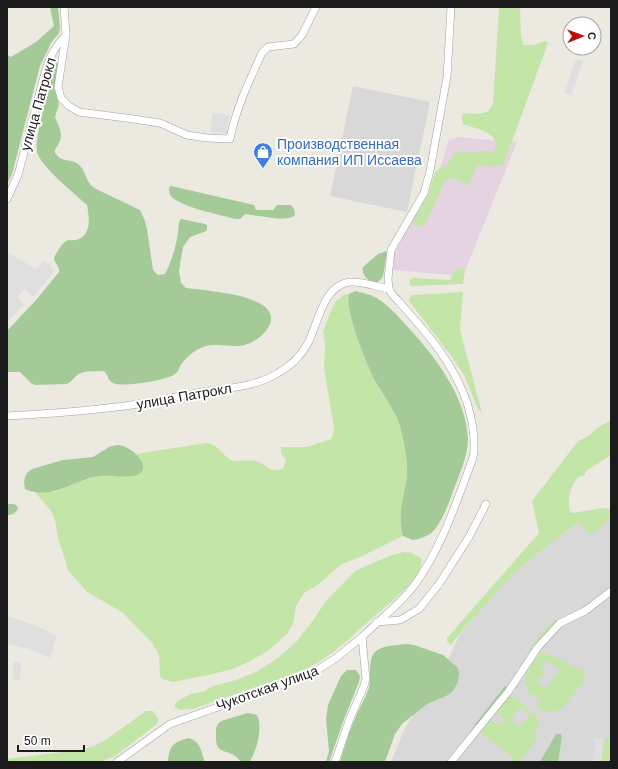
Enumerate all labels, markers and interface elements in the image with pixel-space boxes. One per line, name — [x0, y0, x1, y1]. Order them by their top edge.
north arrow — [562, 16, 602, 56]
text: С — [586, 32, 598, 40]
street label: улица Патрокл — [17, 55, 59, 153]
place label: Производственная компания ИП Иссаева — [277, 136, 422, 168]
shop icon: Производственная компания ИП Иссаева — [252, 141, 274, 169]
street label: улица Патрокл — [135, 380, 233, 412]
street label: Чукотская улица — [214, 662, 320, 714]
scale bar — [18, 727, 84, 753]
text: 50 m — [24, 734, 51, 748]

